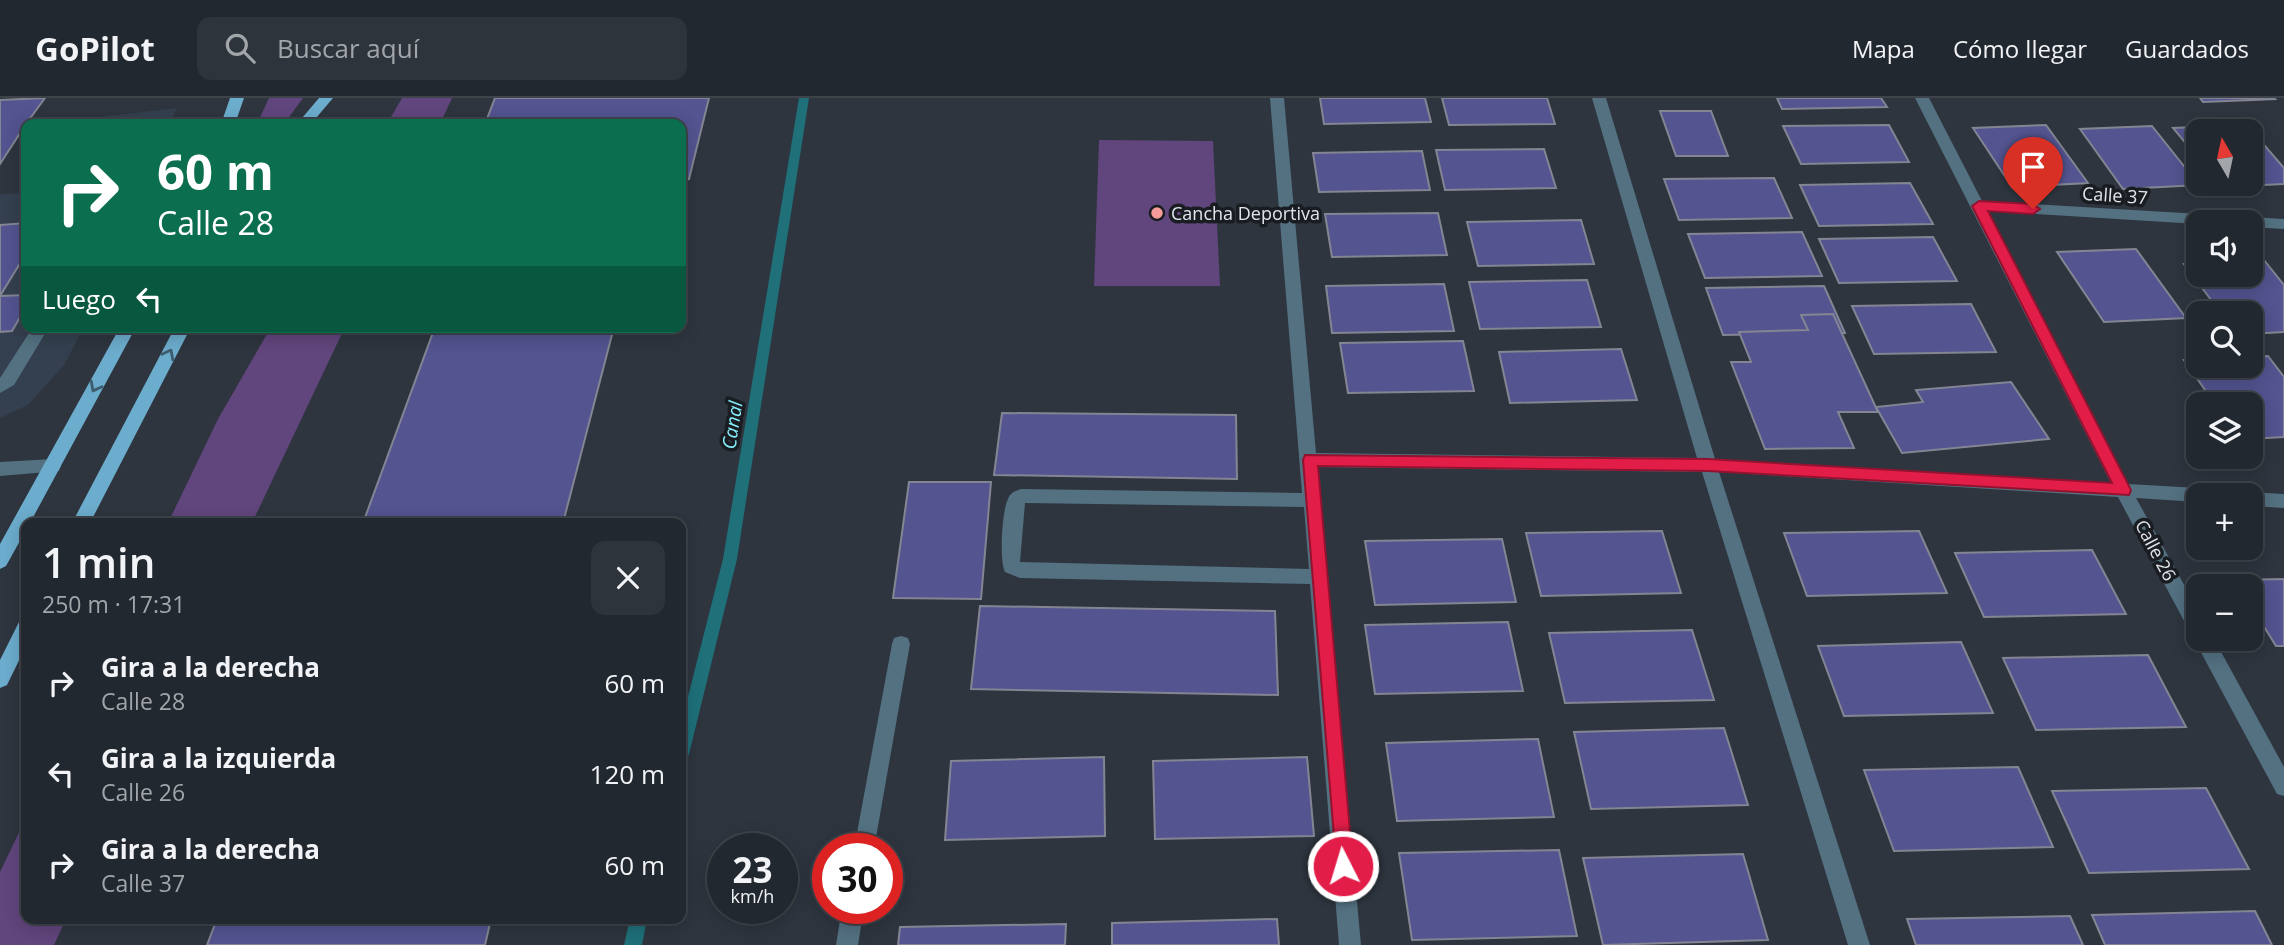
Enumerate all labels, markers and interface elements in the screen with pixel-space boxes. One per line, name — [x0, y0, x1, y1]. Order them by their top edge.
search box — [197, 17, 687, 80]
text: GoPilot — [35, 26, 155, 71]
icon: search — [221, 29, 259, 67]
text: Buscar aquí — [277, 30, 419, 66]
text: Mapa — [1852, 32, 1915, 65]
text: Cómo llegar — [1953, 32, 2087, 65]
text: Guardados — [2125, 32, 2249, 65]
north arrow — [2186, 119, 2263, 196]
map controls — [2186, 119, 2263, 651]
pin — [2003, 137, 2063, 209]
text: 60 m — [157, 138, 274, 204]
icon: right — [42, 147, 133, 238]
icon: arrive — [2014, 148, 2052, 186]
street label: Calle 37 — [2081, 181, 2149, 209]
text: Calle 28 — [157, 201, 274, 244]
place label: Cancha Deportiva — [1171, 201, 1320, 225]
marker: Cancha Deportiva — [1149, 205, 1165, 221]
button: sound — [2186, 210, 2263, 287]
icon: left — [130, 280, 168, 318]
text: Luego — [42, 281, 116, 317]
button: search — [2186, 301, 2263, 378]
one-way arrow — [160, 349, 174, 361]
one-way arrow — [90, 380, 104, 393]
button: layers — [2186, 392, 2263, 469]
water label: Canal — [715, 398, 749, 451]
button: + — [2186, 483, 2263, 560]
street label: Calle 26 — [2130, 515, 2182, 585]
text: 1 min — [42, 533, 155, 590]
button: close — [591, 541, 665, 615]
button: − — [2186, 574, 2263, 651]
text: 250 m · 17:31 — [42, 588, 185, 620]
text: Gira a la derecha — [101, 649, 320, 685]
icon: right — [42, 664, 80, 702]
text: 60 m — [604, 665, 665, 701]
text: Calle 28 — [101, 685, 185, 717]
text: Gira a la izquierda — [101, 740, 336, 776]
icon: left — [42, 755, 80, 793]
text: 120 m — [590, 756, 665, 792]
text: Calle 26 — [101, 776, 185, 808]
position arrow — [1306, 829, 1380, 903]
text: Gira a la derecha — [101, 831, 320, 867]
speed limit sign: 30 — [812, 833, 903, 924]
icon: right — [42, 846, 80, 884]
text: 23 — [732, 846, 773, 893]
text: 60 m — [604, 847, 665, 883]
text: Calle 37 — [101, 867, 185, 899]
text: km/h — [731, 884, 774, 908]

